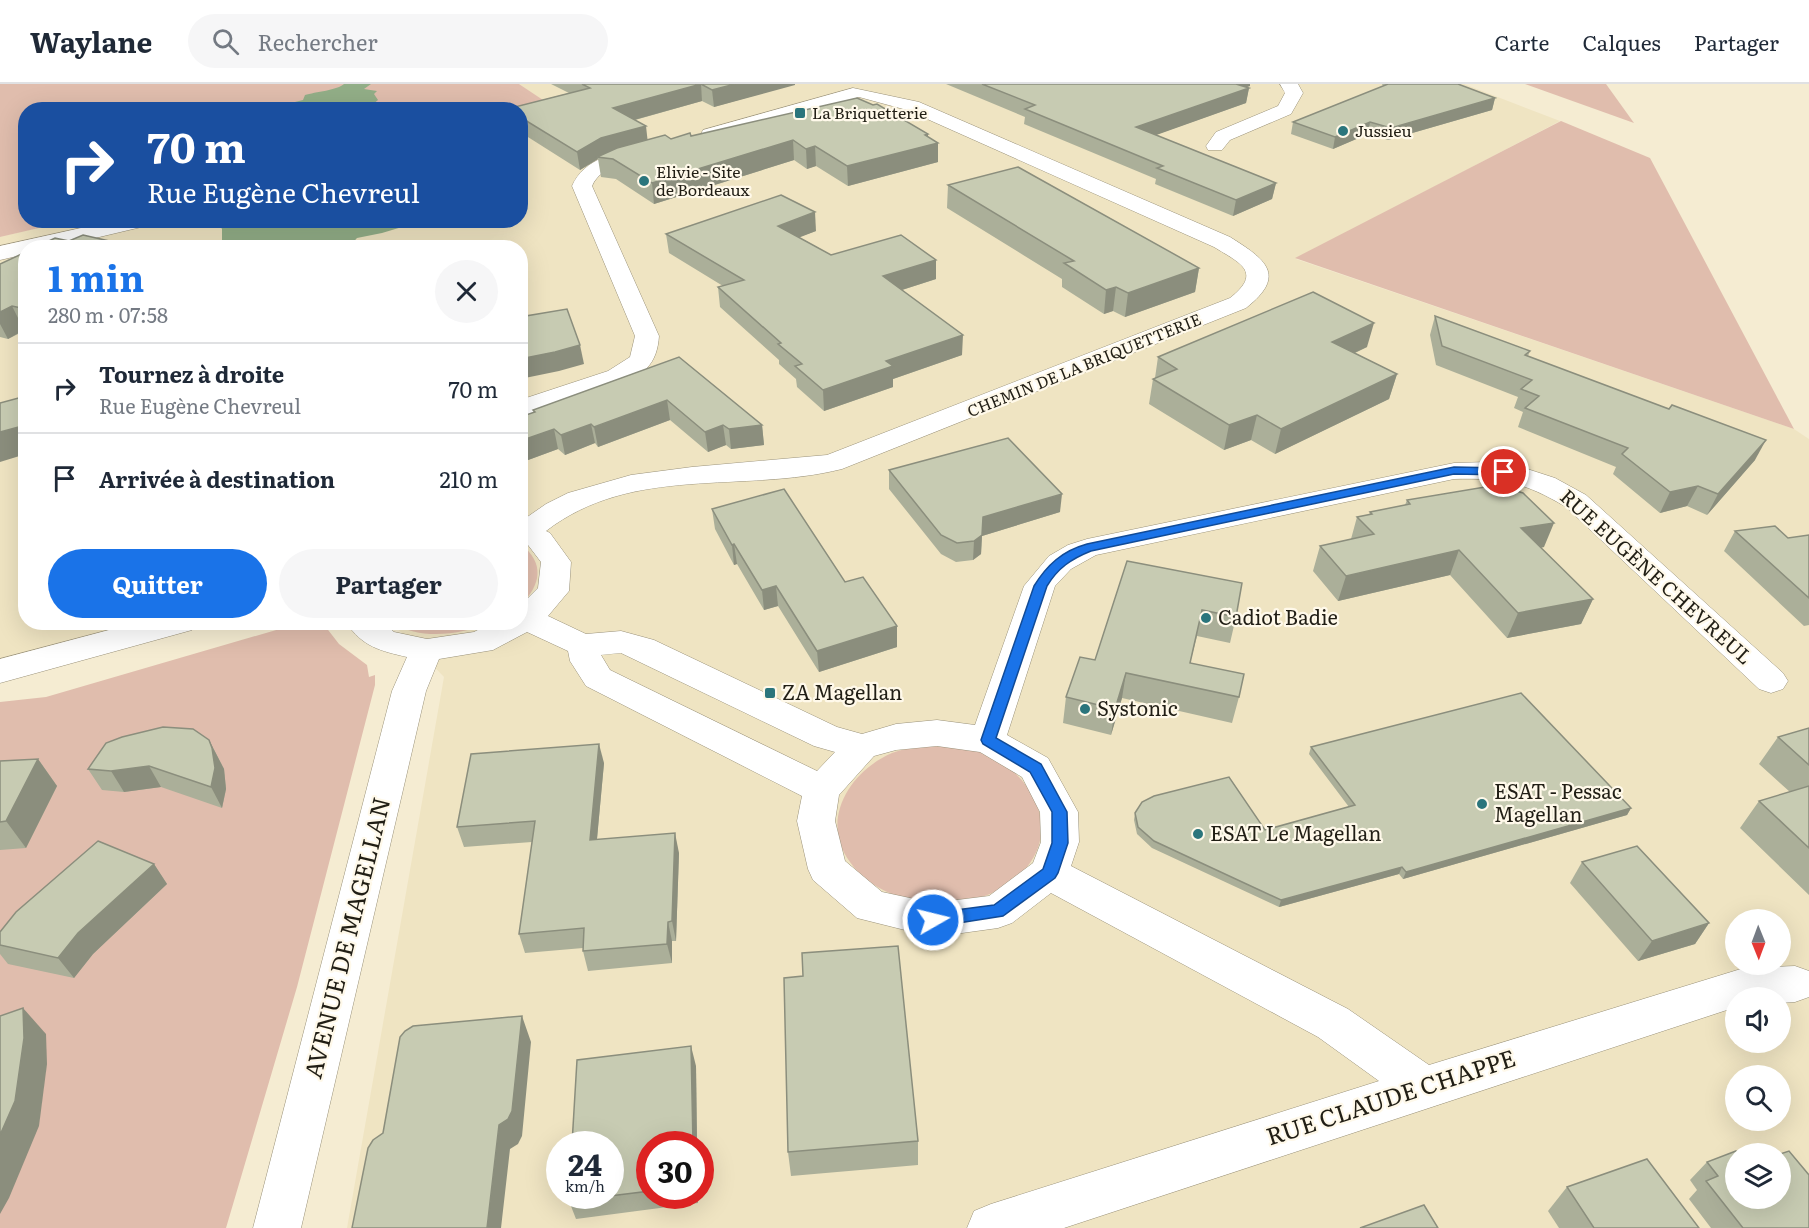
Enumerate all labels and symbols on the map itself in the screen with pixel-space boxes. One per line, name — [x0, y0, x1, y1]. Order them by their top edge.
place label: La Briquetterie — [812, 100, 927, 124]
marker: La Briquetterie — [793, 106, 807, 120]
place label: Jussieu — [1355, 118, 1412, 142]
marker: Jussieu — [1336, 124, 1350, 138]
place label: Elivie - Site de Bordeaux — [656, 159, 751, 201]
marker: Elivie - Site de Bordeaux — [637, 174, 651, 188]
street label: CHEMIN DE LA BRIQUETTERIE — [963, 306, 1204, 422]
pin — [1478, 446, 1529, 497]
street label: RUE EUGÈNE CHEVREUL — [1554, 481, 1760, 670]
place label: Cadiot Badie — [1218, 601, 1338, 631]
marker: Cadiot Badie — [1199, 611, 1213, 625]
place label: ZA Magellan — [782, 676, 902, 706]
marker: ZA Magellan — [763, 686, 777, 700]
place label: Systonic — [1097, 692, 1178, 722]
marker: Systonic — [1078, 702, 1092, 716]
place label: ESAT - Pessac Magellan — [1494, 775, 1622, 828]
street label: AVENUE DE MAGELLAN — [294, 793, 397, 1082]
marker: ESAT - Pessac Magellan — [1475, 797, 1489, 811]
place label: ESAT Le Magellan — [1210, 817, 1381, 847]
marker: ESAT Le Magellan — [1191, 827, 1205, 841]
position arrow — [901, 888, 965, 952]
north arrow — [1725, 909, 1791, 975]
street label: RUE CLAUDE CHAPPE — [1261, 1039, 1519, 1152]
speed limit sign: 30 — [636, 1131, 714, 1209]

